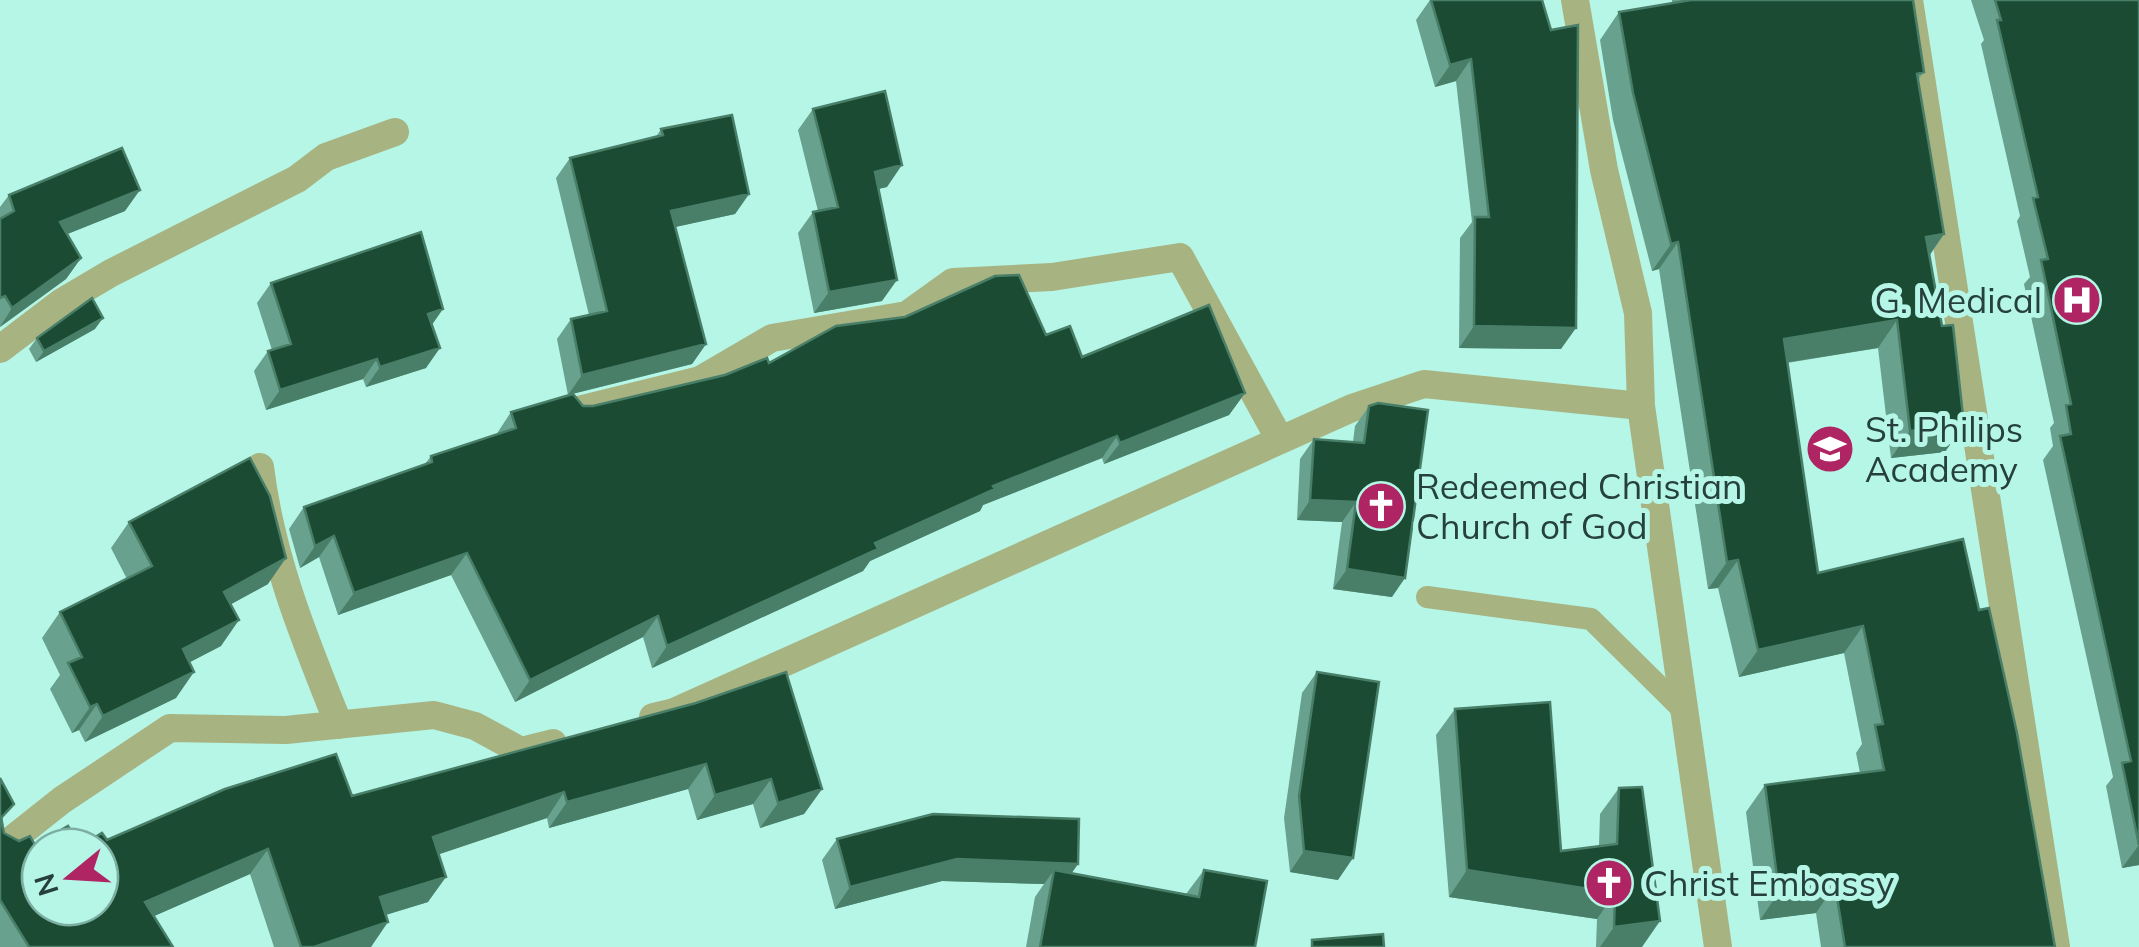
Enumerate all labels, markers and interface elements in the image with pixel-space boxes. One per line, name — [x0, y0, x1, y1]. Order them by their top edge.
hospital icon: G. Medical — [2051, 274, 2103, 326]
place label: G. Medical — [1874, 278, 2042, 322]
place label: St. Philips Academy — [1865, 407, 2023, 491]
school or university icon: St. Philips Academy — [1804, 423, 1856, 475]
place label: Redeemed Christian Church of God — [1416, 464, 1743, 548]
church icon: Redeemed Christian Church of God — [1355, 480, 1407, 532]
north arrow — [20, 827, 120, 927]
church icon: Christ Embassy — [1583, 857, 1635, 909]
place label: Christ Embassy — [1644, 861, 1895, 905]
text: N — [26, 869, 66, 900]

